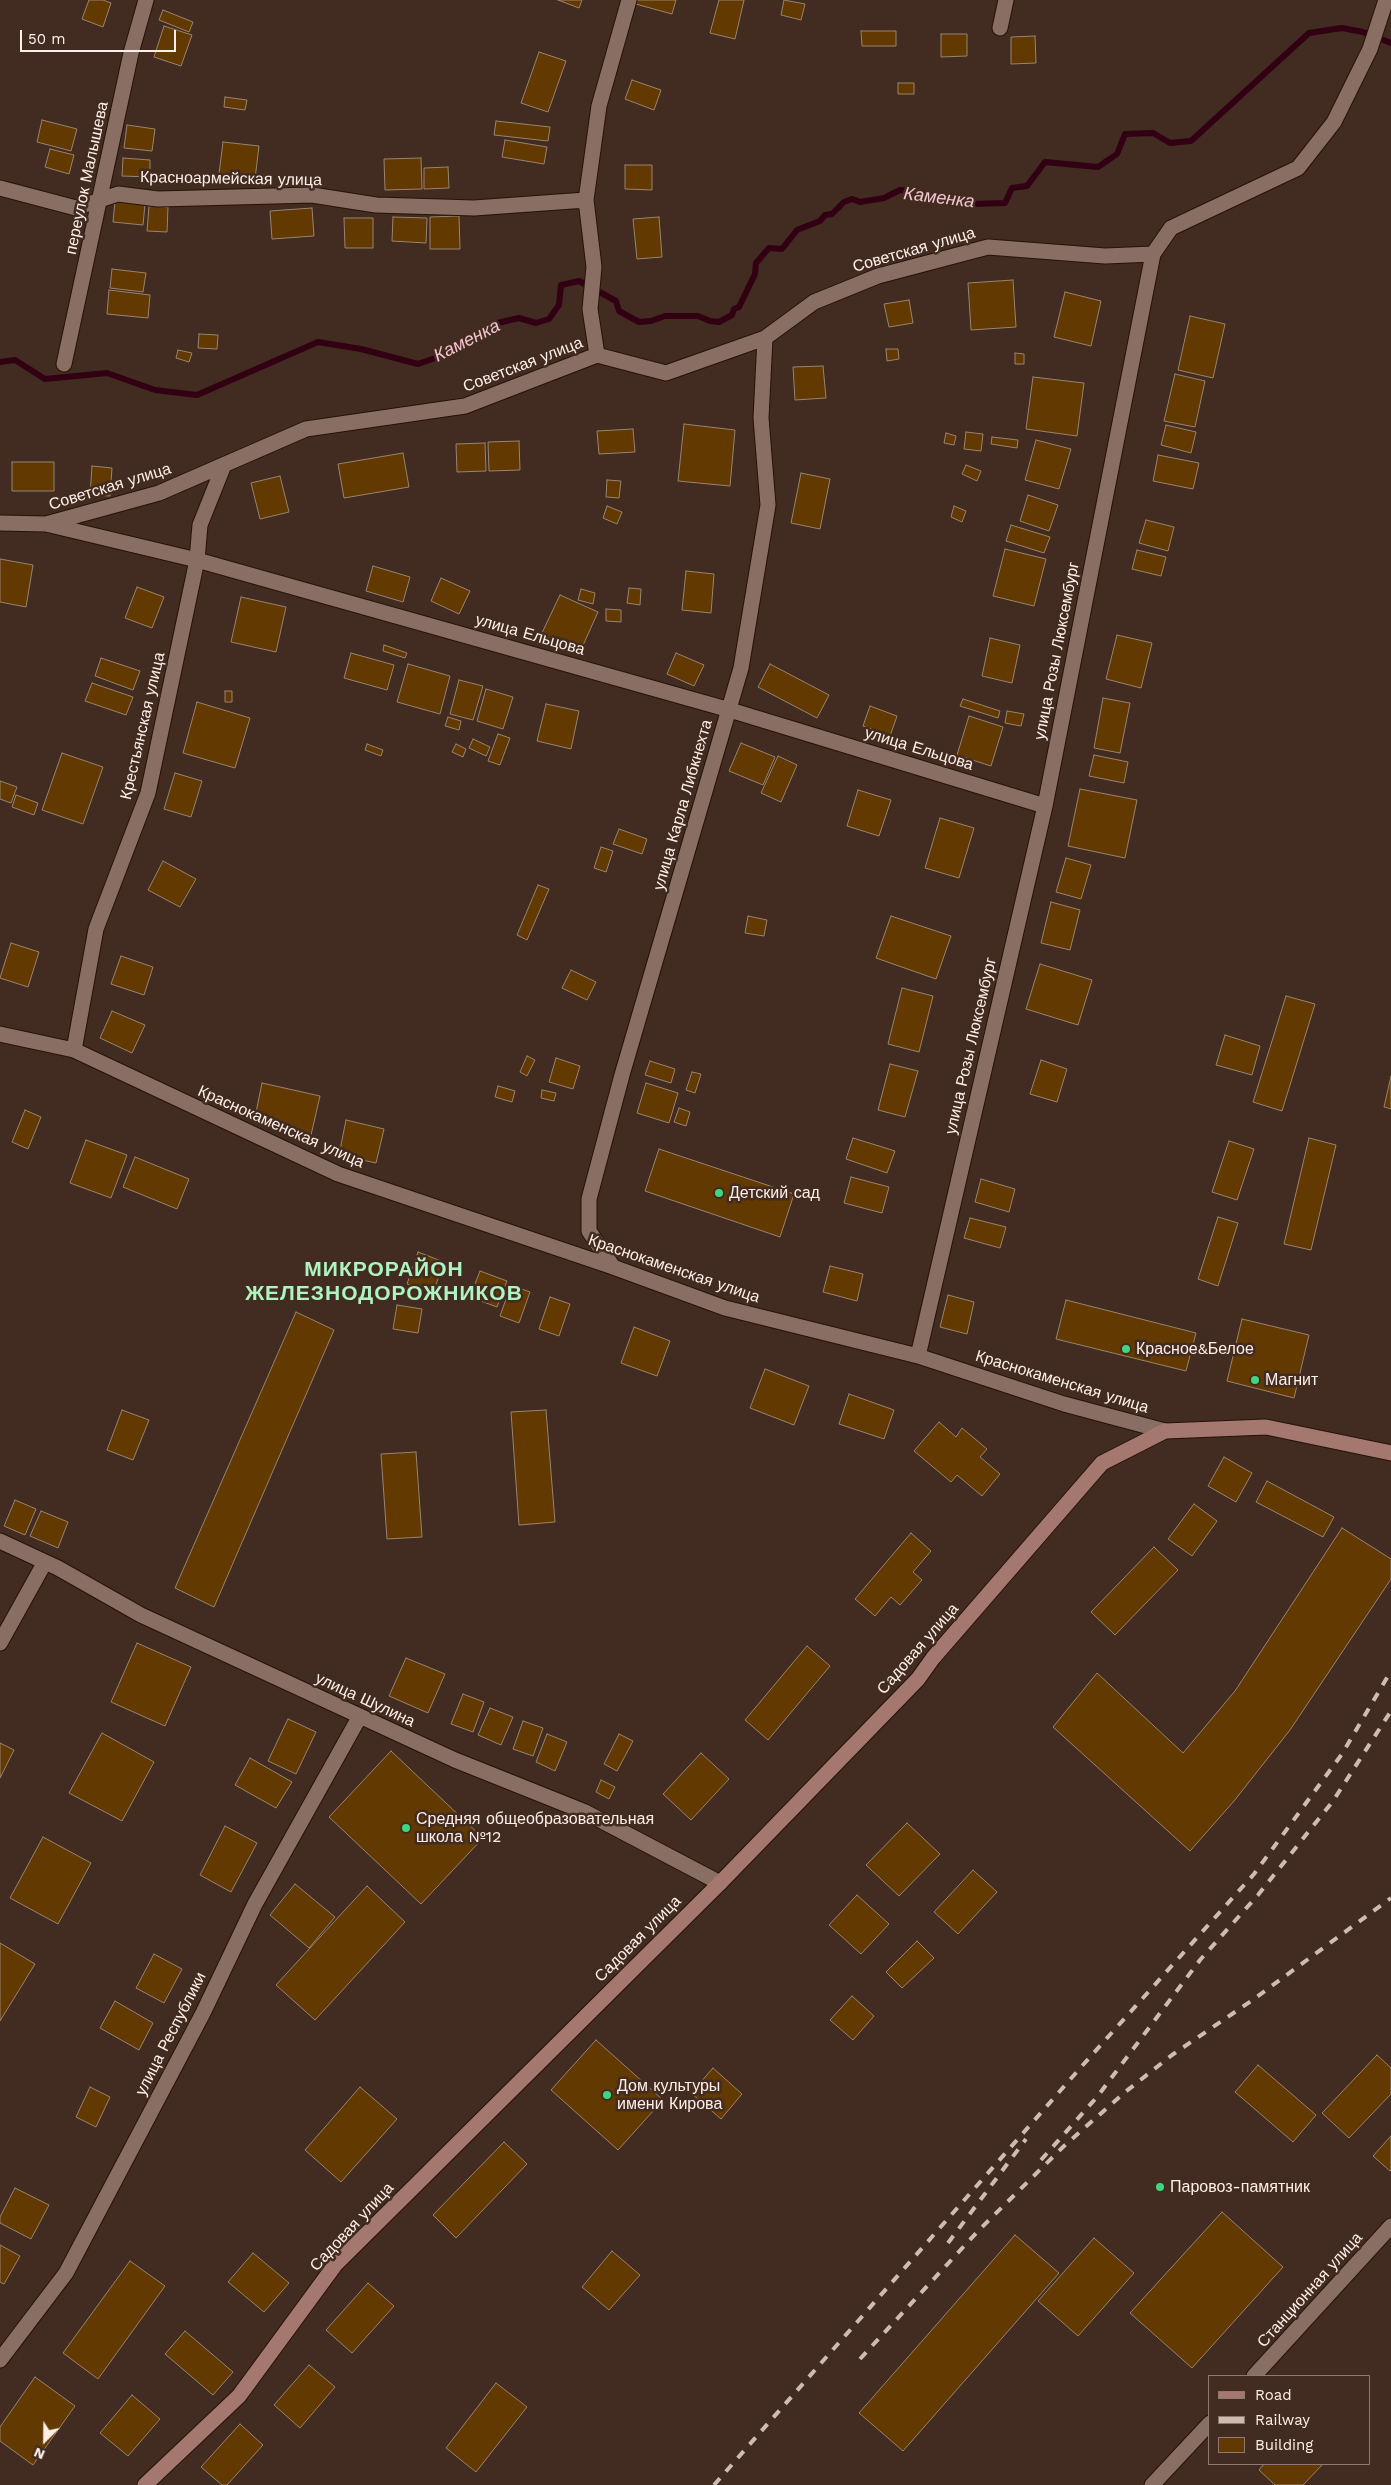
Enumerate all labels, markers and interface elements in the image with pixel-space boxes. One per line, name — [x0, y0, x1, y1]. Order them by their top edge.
scale bar — [22, 20, 179, 52]
text: 50 m — [28, 30, 65, 48]
street label: переулок Малышева — [61, 100, 113, 256]
street label: Красноармейская улица — [140, 168, 322, 190]
water label: Каменка — [902, 183, 976, 213]
street label: Советская улица — [850, 223, 978, 277]
water label: Каменка — [430, 315, 504, 367]
street label: Советская улица — [460, 333, 586, 397]
street label: Советская улица — [47, 459, 173, 515]
street label: улица Розы Люксембург — [1030, 560, 1084, 742]
street label: улица Ельцова — [473, 610, 587, 660]
street label: Крестьянская улица — [117, 650, 169, 802]
street label: улица Карла Либкнехта — [649, 717, 717, 893]
street label: улица Ельцова — [862, 723, 976, 775]
street label: улица Розы Люксембург — [941, 956, 1001, 1136]
street label: Краснокаменская улица — [195, 1082, 367, 1172]
place label: Детский сад — [729, 1183, 820, 1203]
marker: Детский сад — [713, 1187, 725, 1199]
street label: Краснокаменская улица — [586, 1231, 762, 1307]
district label: МИКРОРАЙОН ЖЕЛЕЗНОДОРОЖНИКОВ — [243, 1257, 525, 1307]
place label: Красное&Белое — [1136, 1339, 1254, 1359]
marker: Красное&Белое — [1120, 1343, 1132, 1355]
street label: Краснокаменская улица — [973, 1346, 1151, 1418]
place label: Магнит — [1265, 1370, 1318, 1390]
marker: Магнит — [1249, 1374, 1261, 1386]
street label: Садовая улица — [873, 1600, 963, 1698]
street label: улица Шулина — [312, 1669, 418, 1731]
place label: Средняя общеобразовательная школа №12 — [416, 1809, 654, 1847]
marker: Средняя общеобразовательная школа №12 — [400, 1822, 412, 1834]
street label: Садовая улица — [591, 1892, 685, 1986]
street label: улица Республики — [132, 1969, 210, 2099]
place label: Дом культуры имени Кирова — [617, 2076, 722, 2114]
marker: Дом культуры имени Кирова — [601, 2089, 613, 2101]
place label: Паровоз-памятник — [1170, 2177, 1310, 2197]
street label: Садовая улица — [306, 2179, 398, 2275]
marker: Паровоз-памятник — [1154, 2181, 1166, 2193]
street label: Станционная улица — [1253, 2229, 1367, 2351]
legend — [1208, 2375, 1371, 2465]
text: Road — [1255, 2386, 1292, 2404]
text: Railway — [1255, 2411, 1310, 2429]
north arrow — [20, 2415, 70, 2465]
text: Building — [1255, 2436, 1313, 2454]
text: N — [31, 2444, 47, 2463]

